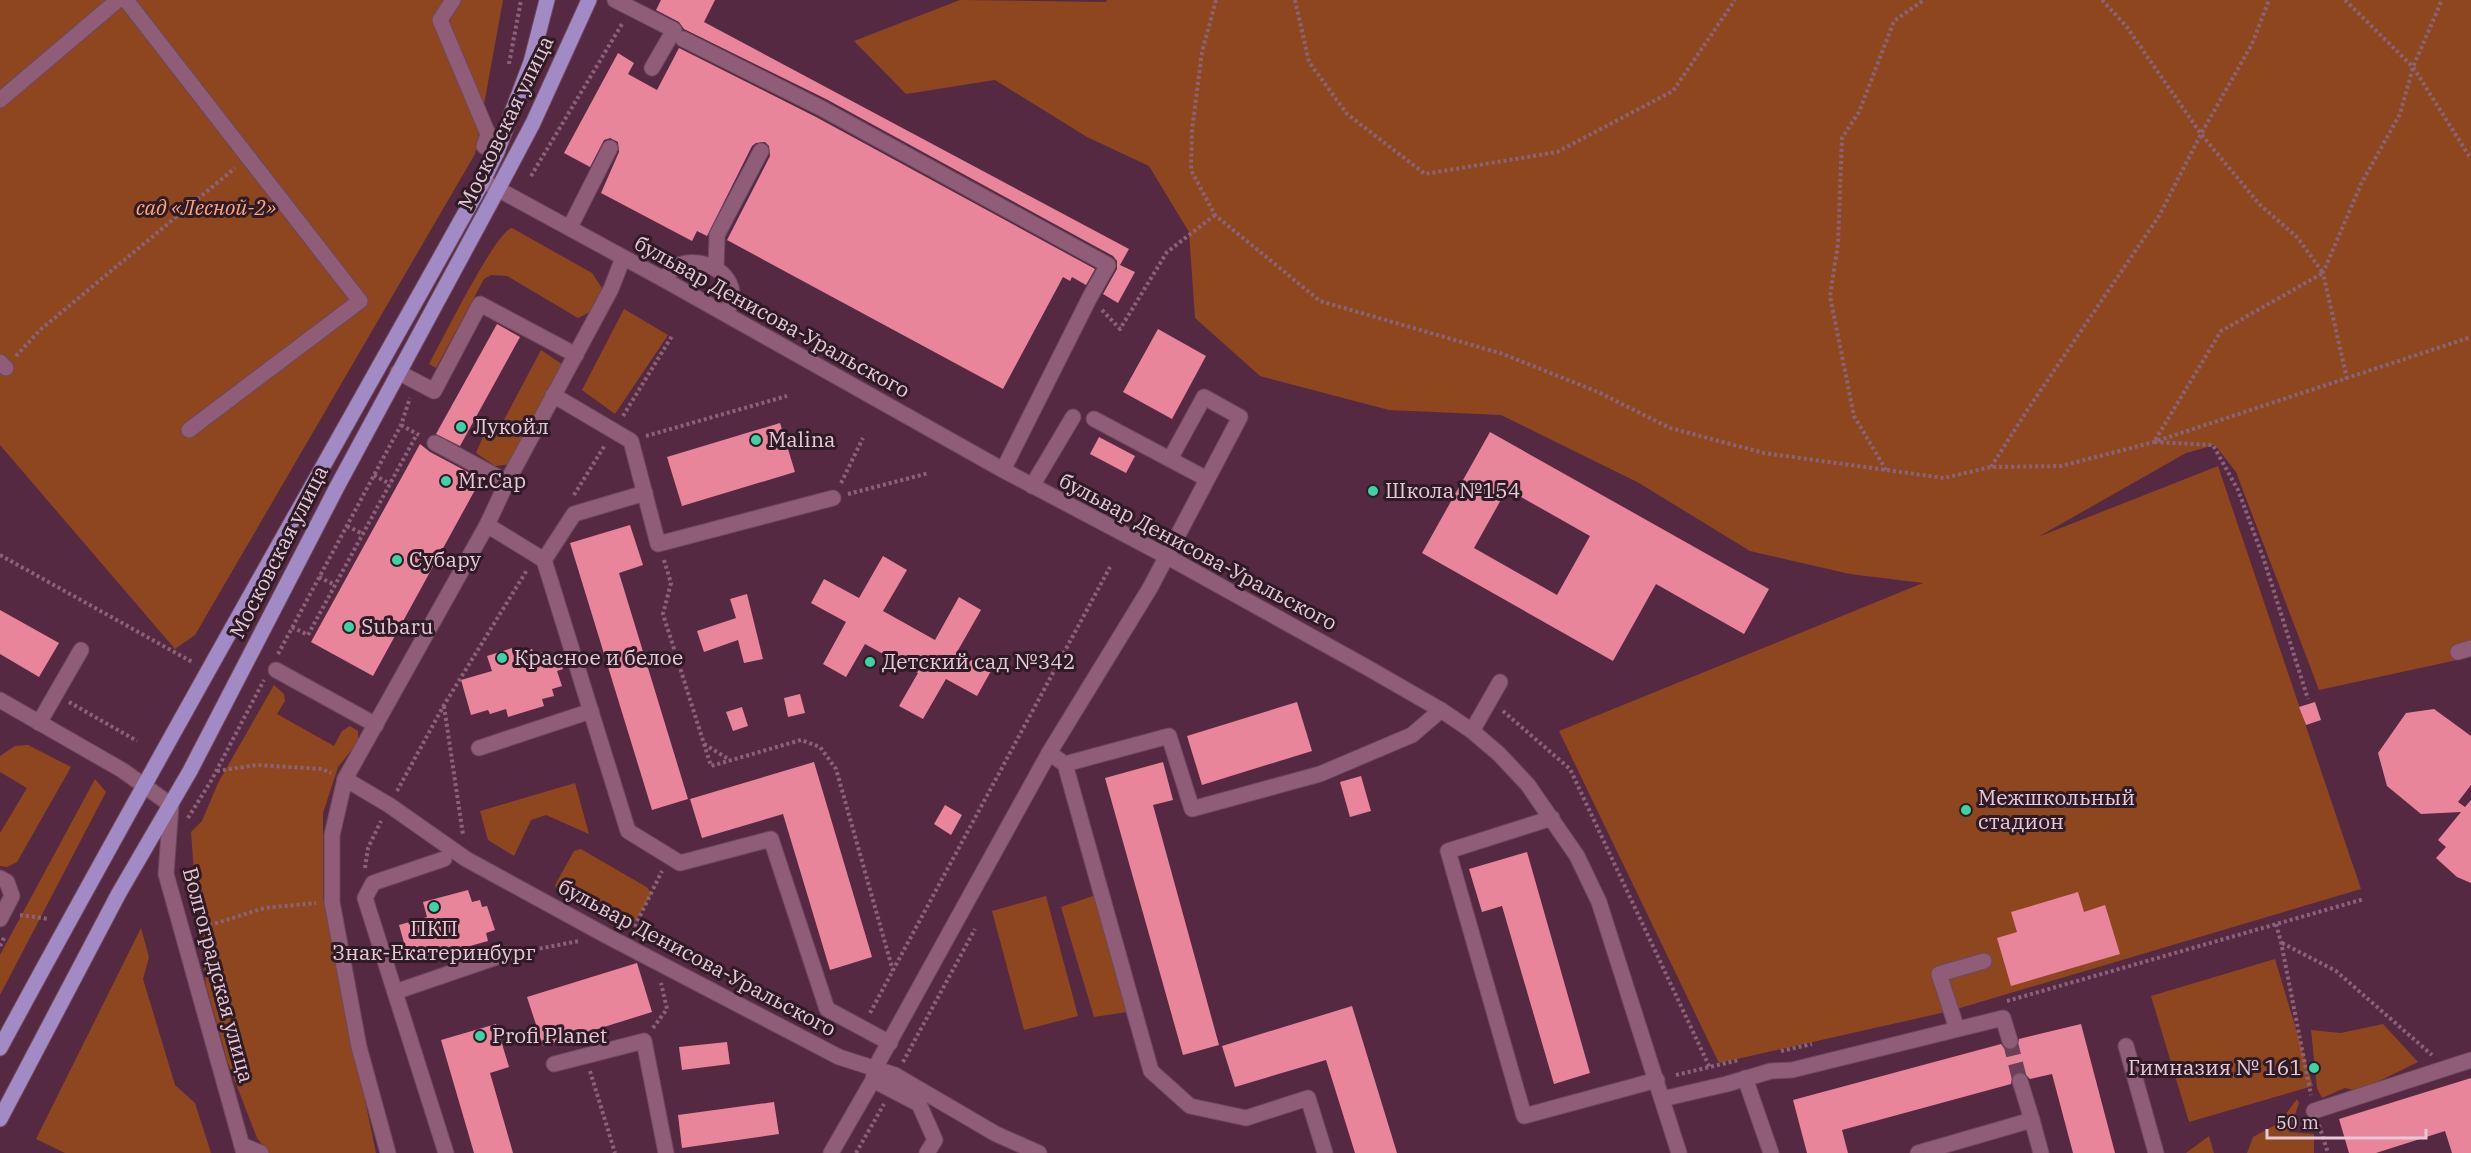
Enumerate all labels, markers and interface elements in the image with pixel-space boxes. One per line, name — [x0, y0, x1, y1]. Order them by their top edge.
street label: Московская улица — [451, 31, 559, 214]
park label: сад «Лесной-2» — [136, 193, 276, 221]
street label: бульвар Денисова-Уральского — [630, 229, 915, 404]
place label: Лукойл — [473, 412, 549, 440]
marker: Лукойл — [454, 420, 468, 434]
place label: Malina — [768, 425, 836, 453]
marker: Malina — [749, 433, 763, 447]
street label: Московская улица — [222, 460, 334, 643]
place label: Mr.Cap — [458, 466, 526, 494]
street label: бульвар Денисова-Уральского — [1055, 466, 1342, 636]
marker: Mr.Cap — [439, 474, 453, 488]
place label: Школа №154 — [1385, 476, 1520, 504]
marker: Школа №154 — [1366, 484, 1380, 498]
place label: Субару — [409, 545, 482, 573]
marker: Субару — [390, 553, 404, 567]
place label: Subaru — [361, 612, 433, 640]
marker: Subaru — [342, 620, 356, 634]
place label: Красное и белое — [514, 643, 683, 671]
place label: Детский сад №342 — [882, 647, 1075, 675]
marker: Красное и белое — [495, 651, 509, 665]
marker: Детский сад №342 — [863, 655, 877, 669]
place label: Межшкольный стадион — [1978, 783, 2135, 835]
marker: Межшкольный стадион — [1959, 803, 1973, 817]
street label: Волгоградская улица — [177, 864, 261, 1086]
street label: бульвар Денисова-Уральского — [554, 872, 841, 1042]
marker: ПКП Знак-Екатеринбург — [427, 900, 441, 914]
place label: ПКП Знак-Екатеринбург — [332, 914, 536, 966]
place label: Profi Planet — [492, 1021, 607, 1049]
marker: Profi Planet — [473, 1029, 487, 1043]
place label: Гимназия № 161 — [2128, 1053, 2302, 1081]
marker: Гимназия № 161 — [2307, 1061, 2321, 1075]
scale bar — [2267, 1102, 2426, 1140]
text: 50 m — [2276, 1111, 2319, 1134]

